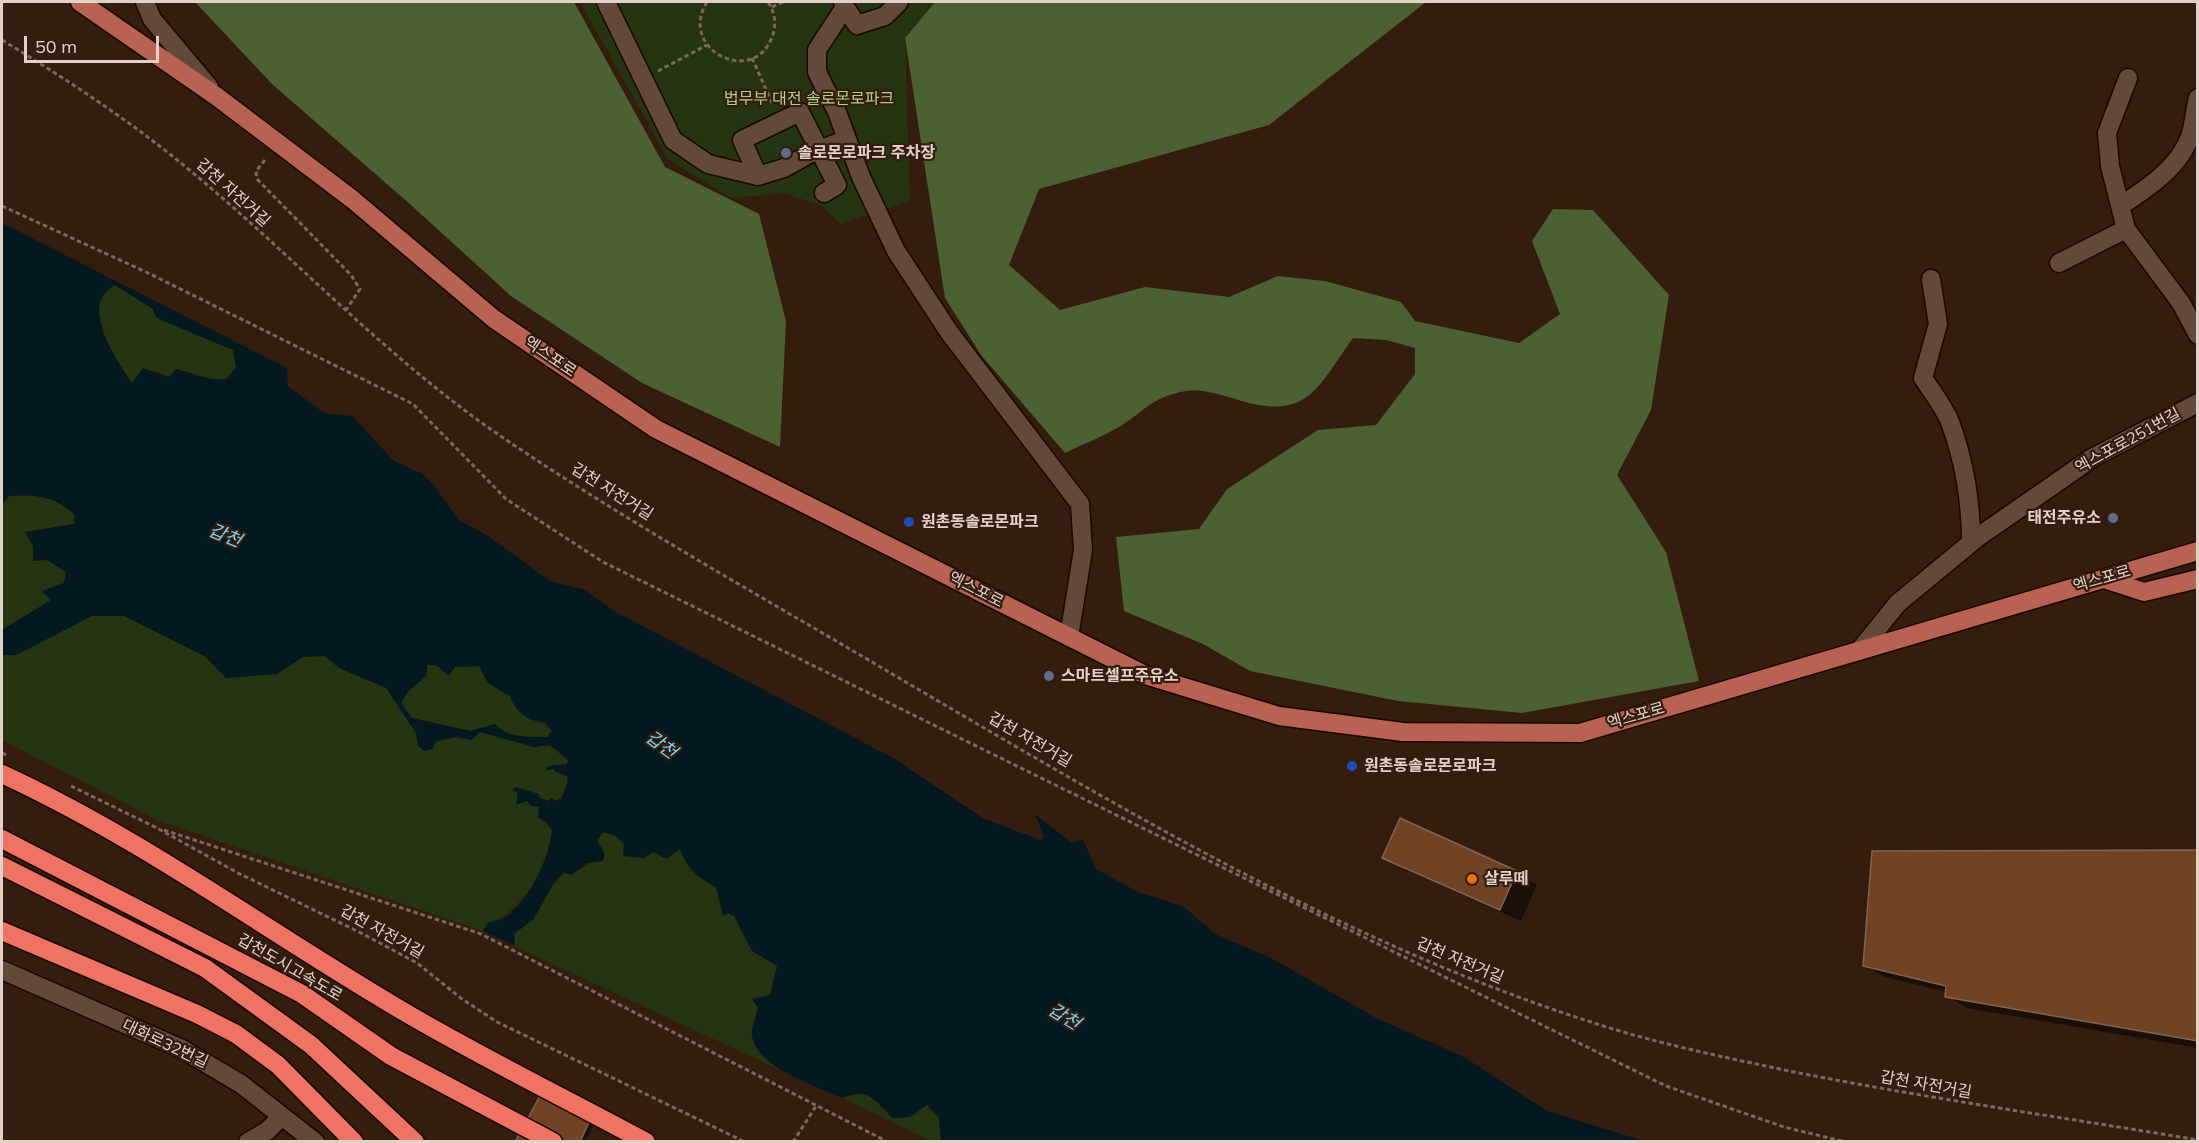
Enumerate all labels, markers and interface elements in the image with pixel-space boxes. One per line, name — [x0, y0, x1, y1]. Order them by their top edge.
scale bar — [27, 24, 162, 62]
text: 50 m — [35, 35, 77, 58]
park label: 법무부 대전 솔로몬로파크 — [724, 89, 894, 109]
place label: 솔로몬로파크 주차장 — [798, 143, 935, 163]
marker: 솔로몬로파크 주차장 — [779, 146, 793, 160]
street label: 갑천 자전거길 — [192, 155, 274, 231]
street label: 엑스포로 — [520, 333, 580, 381]
street label: 엑스포로251번길 — [2072, 404, 2184, 478]
street label: 갑천 자전거길 — [568, 459, 656, 525]
place label: 태전주유소 — [2027, 508, 2101, 528]
marker: 태전주유소 — [2106, 511, 2120, 525]
place label: 원촌동솔로몬파크 — [921, 512, 1039, 532]
marker: 원촌동솔로몬파크 — [902, 515, 916, 529]
water label: 갑천 — [206, 520, 244, 552]
street label: 엑스포로 — [2071, 562, 2133, 596]
street label: 엑스포로 — [945, 568, 1007, 612]
place label: 스마트셀프주유소 — [1061, 666, 1179, 686]
marker: 스마트셀프주유소 — [1042, 669, 1056, 683]
street label: 엑스포로 — [1605, 699, 1667, 733]
street label: 갑천 자전거길 — [985, 709, 1075, 771]
water label: 갑천 — [641, 727, 681, 763]
place label: 원촌동솔로몬로파크 — [1364, 756, 1496, 776]
marker: 원촌동솔로몬로파크 — [1345, 759, 1359, 773]
place label: 살루떼 — [1484, 869, 1528, 889]
marker: 살루떼 — [1465, 872, 1479, 886]
street label: 갑천 자전거길 — [337, 901, 427, 963]
street label: 갑천도시고속도로 — [234, 930, 346, 1006]
street label: 갑천 자전거길 — [1414, 934, 1506, 988]
water label: 갑천 — [1044, 999, 1084, 1035]
street label: 대화로32번길 — [119, 1016, 211, 1072]
street label: 갑천 자전거길 — [1879, 1068, 1973, 1102]

